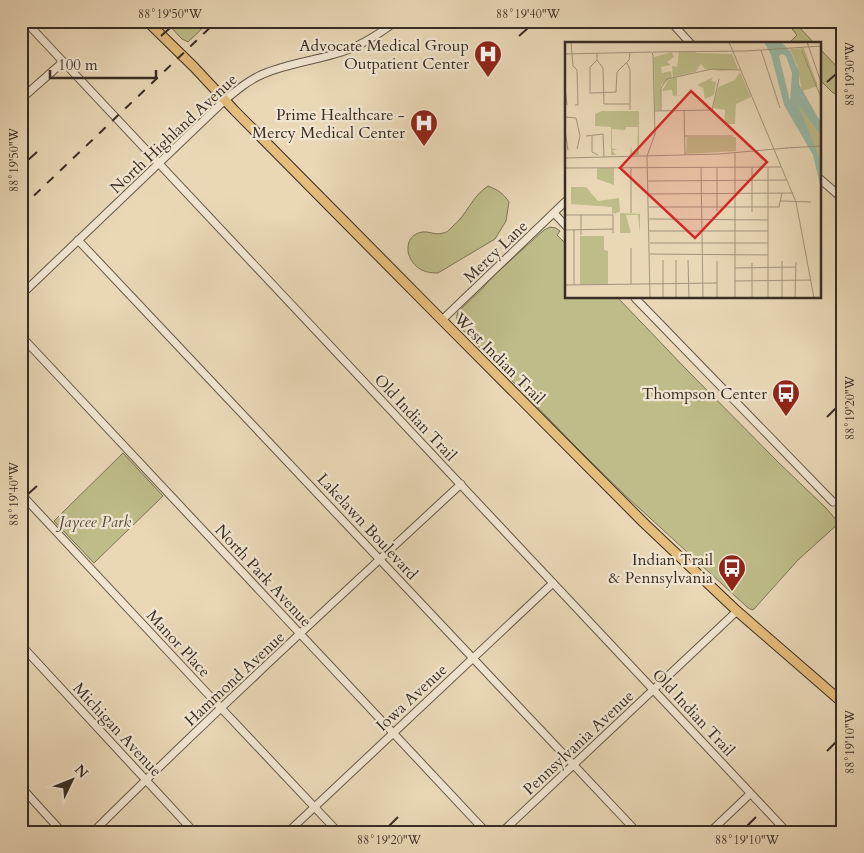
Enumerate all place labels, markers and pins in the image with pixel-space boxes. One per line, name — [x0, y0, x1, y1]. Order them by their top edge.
place label: Advocate Medical Group Outpatient Center — [299, 35, 469, 75]
hospital icon: Advocate Medical Group Outpatient Center — [473, 39, 503, 78]
place label: Prime Healthcare - Mercy Medical Center — [252, 104, 405, 144]
hospital icon: Prime Healthcare - Mercy Medical Center — [409, 108, 439, 147]
bus stop icon: Thompson Center — [771, 378, 801, 417]
place label: Thompson Center — [642, 383, 767, 405]
place label: Indian Trail & Pennsylvania — [609, 549, 713, 589]
bus stop icon: Indian Trail & Pennsylvania — [717, 553, 747, 592]

